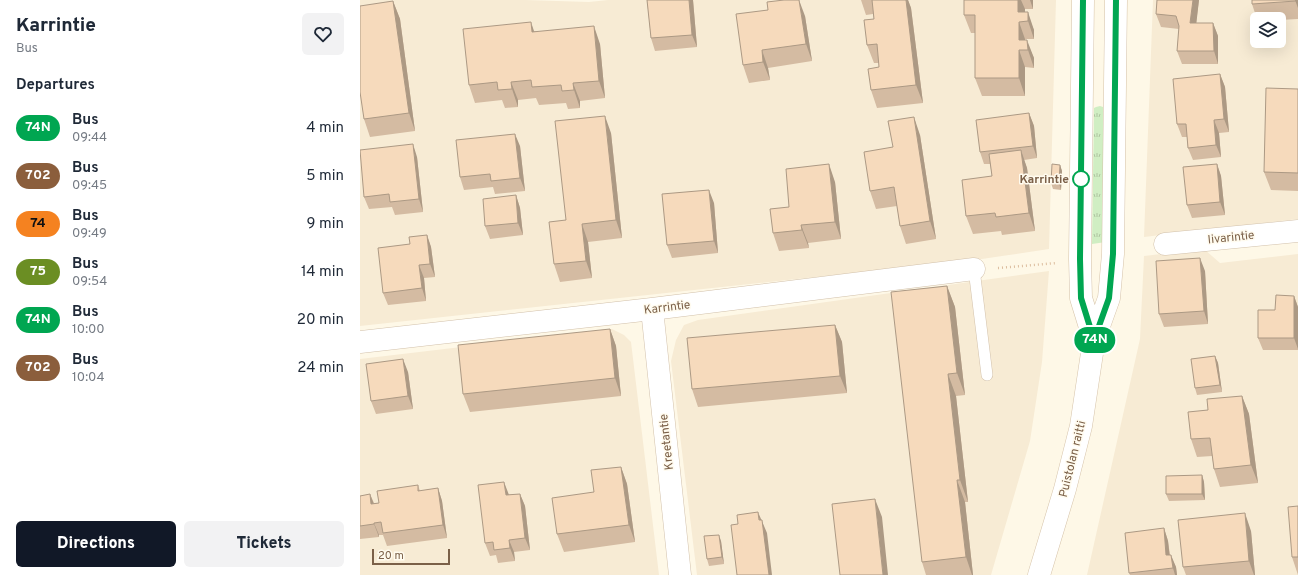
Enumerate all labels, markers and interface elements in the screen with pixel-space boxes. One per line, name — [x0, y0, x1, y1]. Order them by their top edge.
map controls — [1250, 12, 1286, 48]
button: layers — [1250, 12, 1286, 48]
button: heart — [302, 13, 344, 55]
text: Karrintie — [16, 14, 96, 38]
text: Bus — [16, 41, 38, 57]
text: Departures — [16, 76, 95, 95]
text: Bus — [72, 111, 99, 130]
text: 74N — [25, 119, 51, 136]
text: 4 min — [306, 119, 344, 138]
text: 09:44 — [72, 130, 107, 146]
text: Bus — [72, 159, 99, 178]
text: 702 — [25, 167, 51, 184]
text: 5 min — [306, 167, 344, 186]
marker: Karrintie — [1072, 170, 1090, 188]
place label: Karrintie — [1019, 172, 1069, 188]
text: 09:45 — [72, 178, 107, 194]
text: Bus — [72, 207, 99, 226]
text: 74 — [30, 215, 46, 232]
text: 9 min — [307, 215, 344, 234]
text: 09:49 — [72, 226, 107, 242]
street label: Iivarintie — [1207, 228, 1255, 248]
text: Bus — [72, 255, 99, 274]
text: 75 — [30, 263, 46, 280]
text: 14 min — [301, 263, 344, 282]
text: 09:54 — [72, 274, 107, 290]
street label: Karrintie — [643, 297, 691, 319]
text: Bus — [72, 303, 99, 322]
text: 74N — [25, 311, 51, 328]
text: 20 min — [297, 311, 344, 330]
text: 10:00 — [72, 322, 105, 338]
line badge: 74N — [1072, 327, 1118, 353]
text: 74N — [1082, 331, 1108, 348]
text: Bus — [72, 351, 99, 370]
text: 702 — [25, 359, 51, 376]
text: 24 min — [297, 359, 344, 378]
text: 10:04 — [72, 370, 105, 386]
street label: Kreetantie — [656, 413, 678, 471]
street label: Puistolan raitti — [1056, 419, 1090, 499]
button: Directions — [16, 521, 176, 567]
button: Tickets — [184, 521, 344, 567]
scale bar — [372, 547, 450, 566]
text: 20 m — [378, 549, 404, 563]

